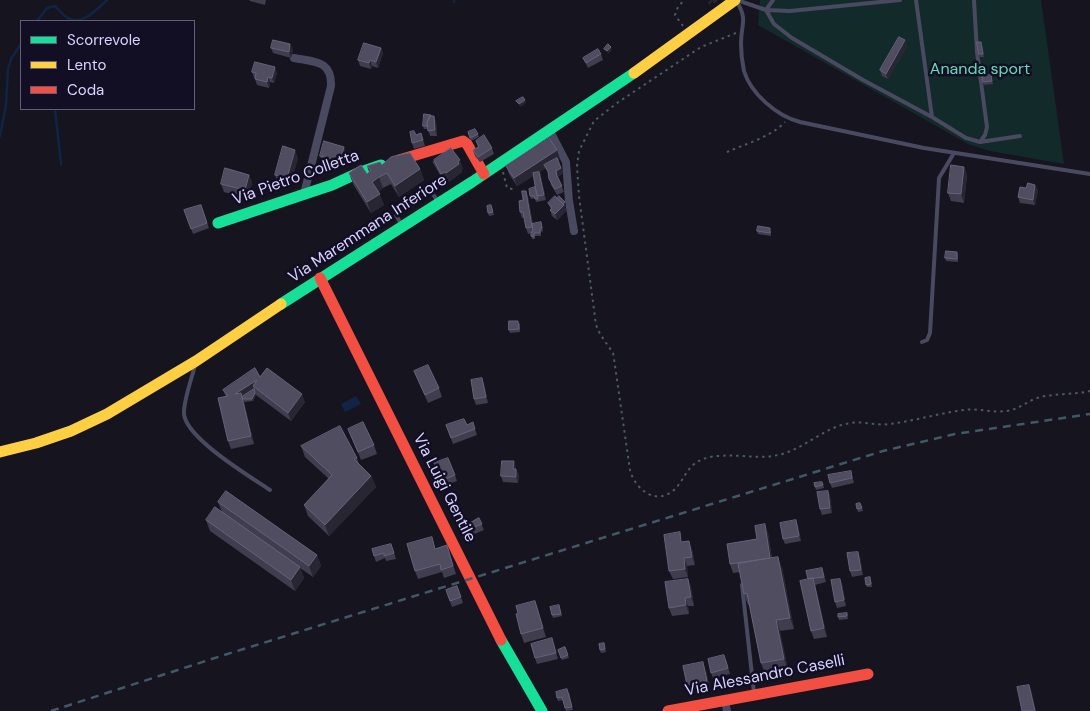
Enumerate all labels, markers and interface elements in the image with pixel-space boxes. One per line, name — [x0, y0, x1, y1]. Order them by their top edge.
legend — [20, 20, 195, 110]
text: Scorrevole — [67, 30, 141, 50]
text: Lento — [67, 55, 106, 75]
park label: Ananda sport — [930, 60, 1030, 80]
text: Coda — [67, 80, 104, 100]
street label: Via Pietro Colletta — [230, 146, 362, 210]
street label: Via Maremmana Inferiore — [285, 171, 451, 287]
street label: Via Luigi Gentile — [408, 431, 480, 545]
street label: Via Alessandro Caselli — [683, 651, 847, 701]

